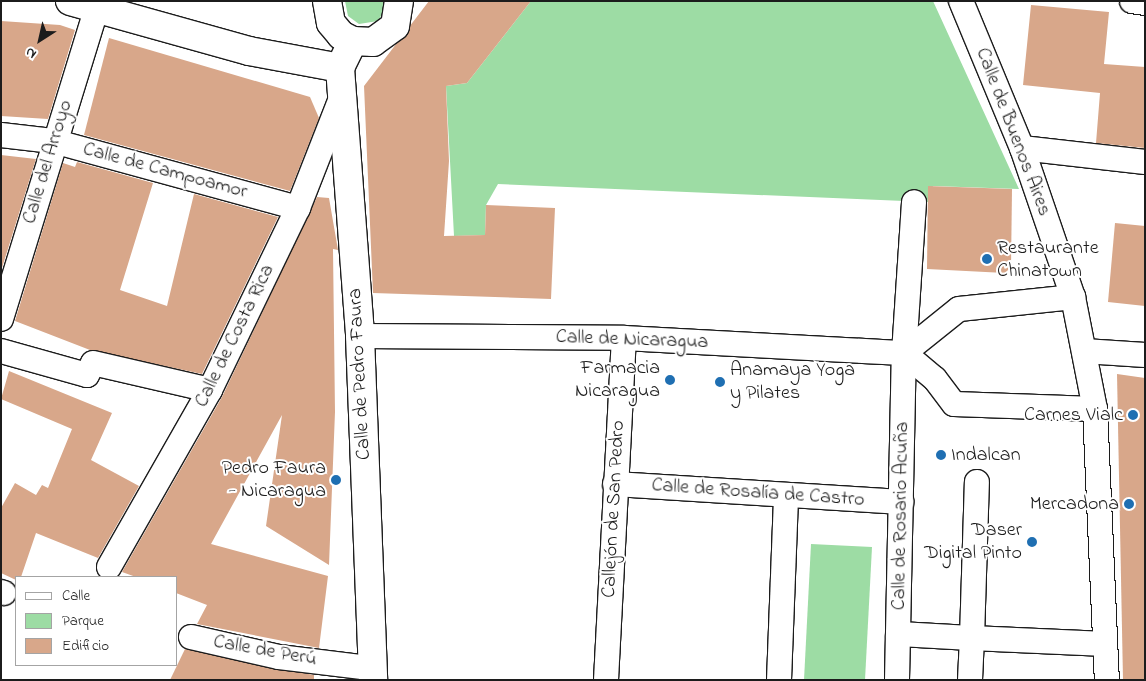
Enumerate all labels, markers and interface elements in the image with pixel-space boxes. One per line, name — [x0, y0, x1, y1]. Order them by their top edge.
north arrow — [15, 15, 65, 65]
text: N — [21, 41, 41, 64]
street label: Calle de Buenos Aires — [970, 45, 1056, 219]
street label: Calle del Arroyo — [18, 97, 78, 227]
street label: Calle de Campoamor — [80, 138, 250, 204]
place label: Restaurante Chinatown — [997, 236, 1099, 283]
marker: Restaurante Chinatown — [981, 253, 993, 265]
street label: Calle de Costa Rica — [190, 261, 280, 411]
street label: Calle de Pedro Faura — [344, 287, 376, 461]
street label: Calle de Nicaragua — [555, 325, 709, 355]
place label: Farmacia Nicaragua — [575, 356, 660, 403]
place label: Anamaya Yoga y Pilates — [730, 359, 855, 406]
marker: Farmacia Nicaragua — [664, 374, 676, 386]
marker: Anamaya Yoga y Pilates — [714, 376, 726, 388]
place label: Carnes Vialc — [1024, 403, 1123, 427]
marker: Carnes Vialc — [1127, 409, 1139, 421]
street label: Callejón de San Pedro — [597, 420, 631, 598]
street label: Calle de Rosario Acuña — [887, 422, 915, 610]
place label: Indalcan — [951, 443, 1020, 467]
marker: Indalcan — [935, 449, 947, 461]
place label: Pedro Faura - Nicaragua — [222, 456, 326, 503]
marker: Pedro Faura - Nicaragua — [330, 474, 342, 486]
street label: Calle de Rosalía de Castro — [651, 474, 865, 512]
place label: Mercadona — [1030, 492, 1119, 516]
marker: Mercadona — [1123, 498, 1135, 510]
place label: Daser Digital Pinto — [924, 518, 1022, 565]
marker: Daser Digital Pinto — [1026, 536, 1038, 548]
legend — [15, 576, 178, 666]
text: Calle — [62, 585, 90, 607]
text: Parque — [62, 610, 104, 632]
street label: Calle de Perú — [211, 630, 319, 672]
text: Edificio — [62, 635, 109, 657]

